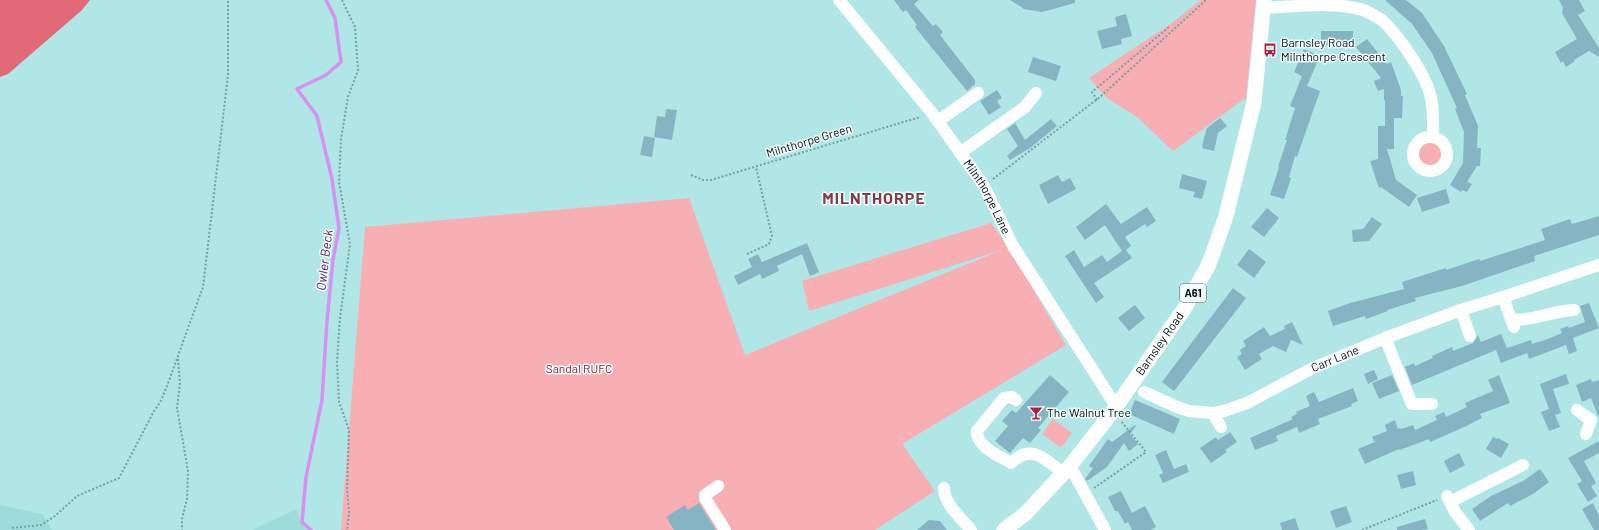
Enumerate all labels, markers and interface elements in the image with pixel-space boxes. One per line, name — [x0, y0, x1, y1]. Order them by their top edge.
place label: Barnsley Road Milnthorpe Crescent — [1281, 35, 1386, 63]
bus stop icon: Barnsley Road Milnthorpe Crescent — [1262, 42, 1278, 58]
street label: Milnthorpe Green — [764, 120, 853, 160]
street label: Milnthorpe Lane — [961, 156, 1014, 236]
district label: MILNTHORPE — [822, 188, 926, 207]
water label: Owler Beck — [312, 228, 336, 291]
road number: A61 — [1180, 284, 1206, 302]
street label: Barnsley Road — [1132, 309, 1186, 377]
street label: Carr Lane — [1309, 342, 1360, 374]
park label: Sandal RUFC — [546, 361, 612, 375]
bar icon: The Walnut Tree — [1028, 405, 1044, 421]
place label: The Walnut Tree — [1047, 405, 1131, 419]

